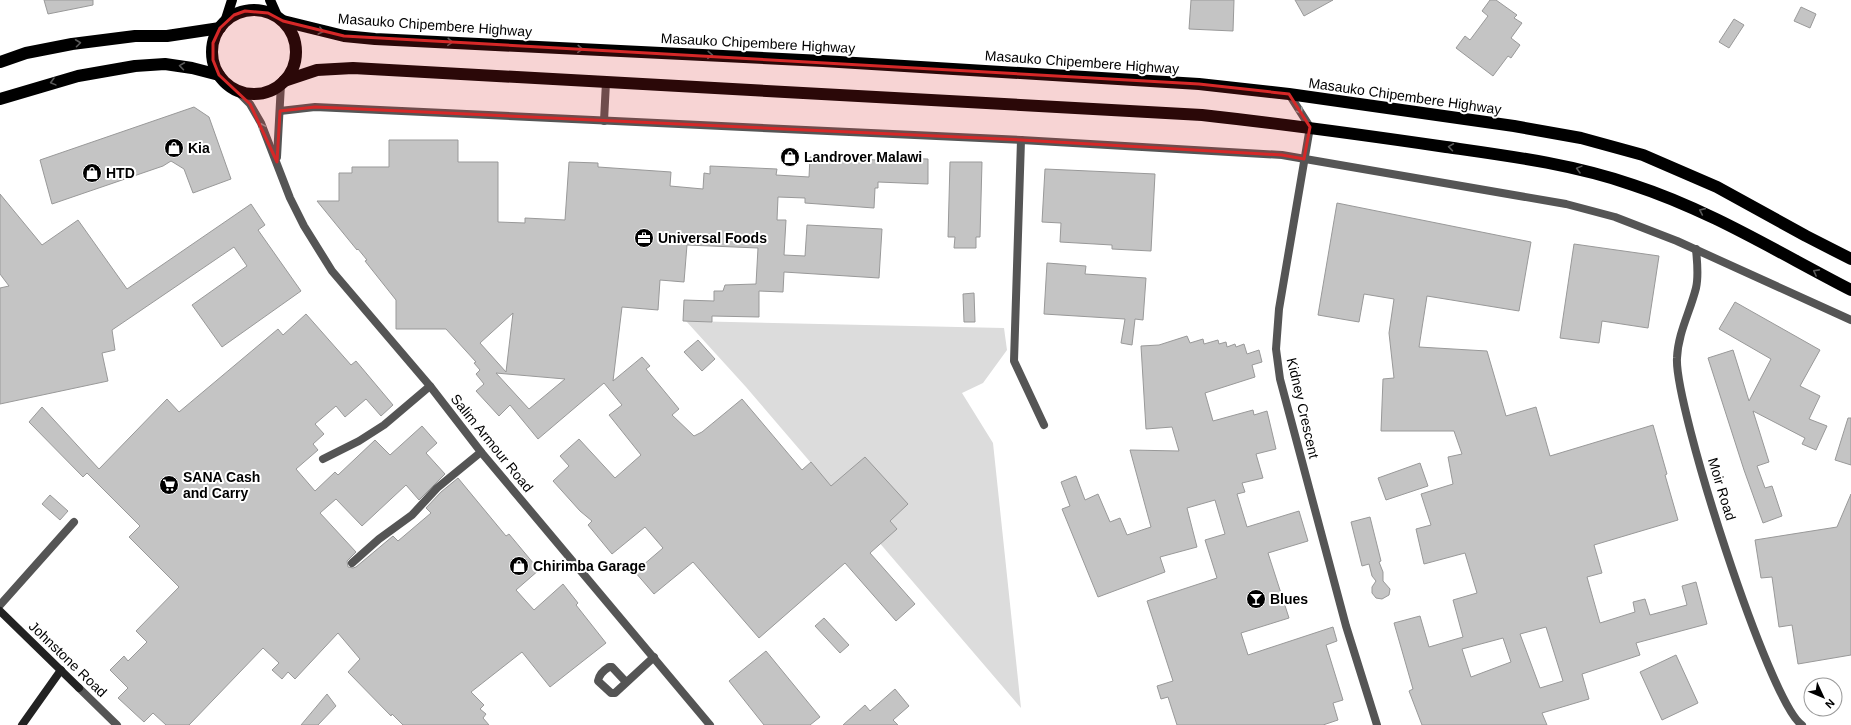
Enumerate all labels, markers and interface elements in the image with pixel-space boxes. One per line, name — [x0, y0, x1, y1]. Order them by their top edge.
street label: Masauko Chipembere Highway — [337, 10, 533, 40]
one-way arrow — [318, 26, 324, 34]
street label: Masauko Chipembere Highway — [660, 30, 856, 56]
one-way arrow — [447, 38, 453, 47]
one-way arrow — [75, 39, 81, 48]
one-way arrow — [577, 44, 583, 53]
street label: Masauko Chipembere Highway — [984, 47, 1180, 77]
one-way arrow — [707, 51, 713, 59]
one-way arrow — [178, 62, 185, 71]
street label: Masauko Chipembere Highway — [1308, 75, 1502, 117]
one-way arrow — [50, 77, 57, 86]
one-way arrow — [1295, 106, 1302, 113]
one-way arrow — [259, 123, 267, 130]
shop icon: Kia — [163, 137, 185, 159]
place label: Kia — [188, 140, 210, 156]
one-way arrow — [1448, 143, 1454, 152]
shop icon: Landrover Malawi — [779, 146, 801, 168]
place label: Landrover Malawi — [804, 149, 922, 165]
shop icon: HTD — [81, 162, 103, 184]
place label: HTD — [106, 165, 135, 181]
one-way arrow — [1576, 165, 1583, 174]
one-way arrow — [1698, 208, 1706, 216]
office icon: Universal Foods — [633, 227, 655, 249]
place label: Universal Foods — [658, 230, 767, 246]
one-way arrow — [1813, 269, 1821, 277]
street label: Kidney Crescent — [1284, 356, 1322, 460]
street label: Salim Armour Road — [448, 391, 536, 495]
street label: Moir Road — [1705, 456, 1739, 522]
place label: SANA Cash and Carry — [183, 469, 260, 501]
supermarket icon: SANA Cash and Carry — [158, 474, 180, 496]
shop icon: Chirimba Garage — [508, 555, 530, 577]
place label: Chirimba Garage — [533, 558, 646, 574]
bar icon: Blues — [1245, 588, 1267, 610]
place label: Blues — [1270, 591, 1308, 607]
street label: Johnstone Road — [26, 618, 110, 700]
north arrow — [1803, 677, 1843, 717]
text: N — [1823, 697, 1837, 711]

